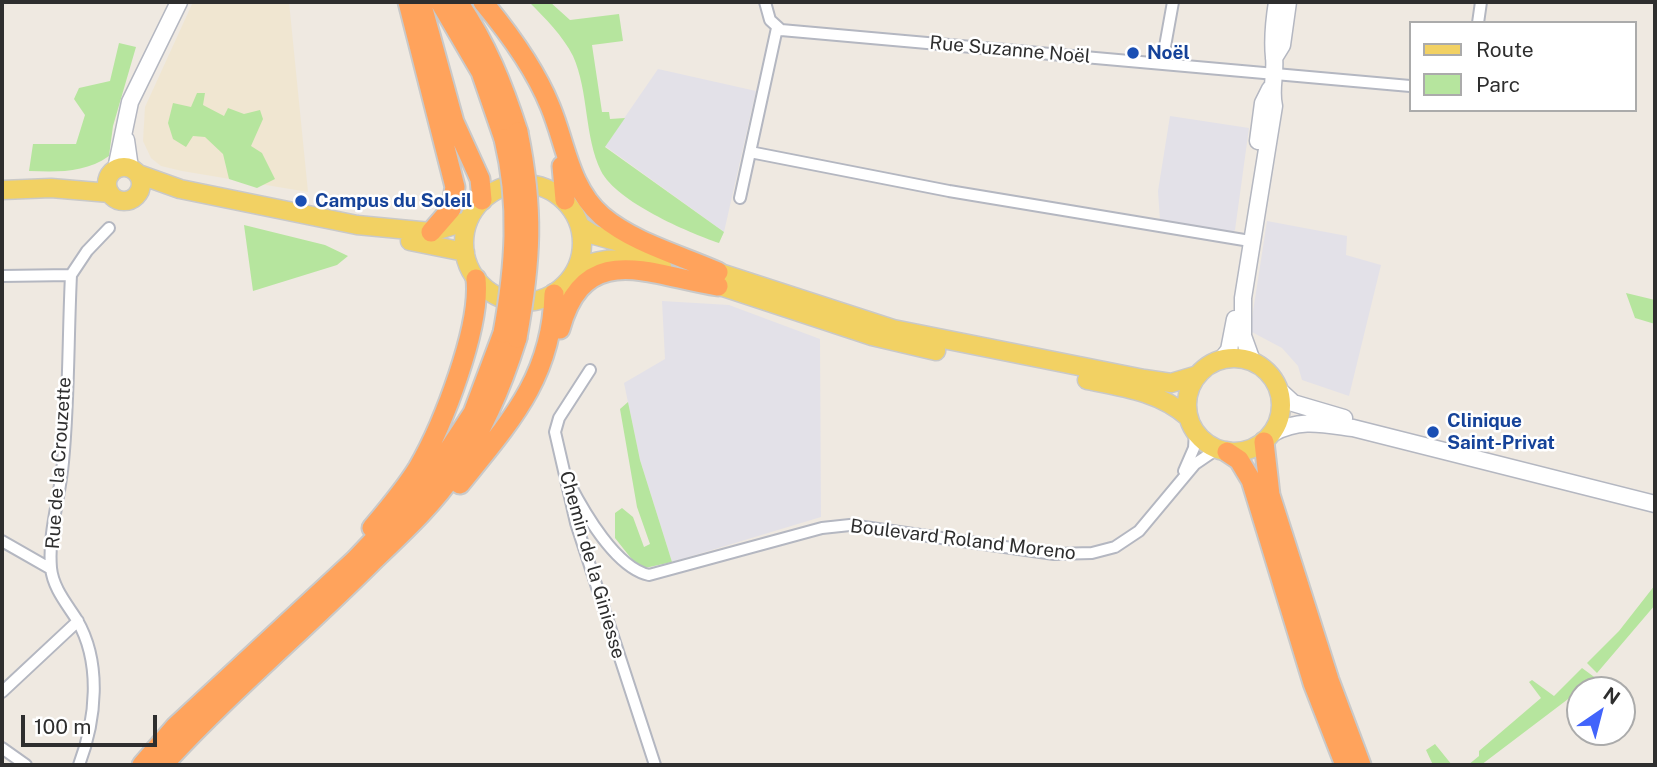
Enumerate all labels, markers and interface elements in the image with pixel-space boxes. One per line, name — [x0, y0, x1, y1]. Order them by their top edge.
legend — [1408, 21, 1636, 112]
street label: Rue Suzanne Noël — [929, 32, 1091, 68]
text: Route — [1476, 37, 1534, 62]
place label: Noël — [1147, 42, 1190, 64]
marker: Noël — [1125, 45, 1141, 61]
text: Parc — [1476, 72, 1520, 97]
place label: Campus du Soleil — [315, 190, 472, 212]
marker: Campus du Soleil — [293, 193, 309, 209]
street label: Rue de la Crouzette — [42, 376, 76, 550]
place label: Clinique Saint-Privat — [1447, 410, 1555, 454]
marker: Clinique Saint-Privat — [1425, 424, 1441, 440]
street label: Chemin de la Giniesse — [554, 469, 630, 661]
street label: Boulevard Roland Moreno — [849, 515, 1077, 565]
north arrow — [1566, 676, 1636, 746]
text: N — [1599, 682, 1624, 709]
scale bar — [24, 700, 161, 744]
text: 100 m — [34, 714, 91, 739]

